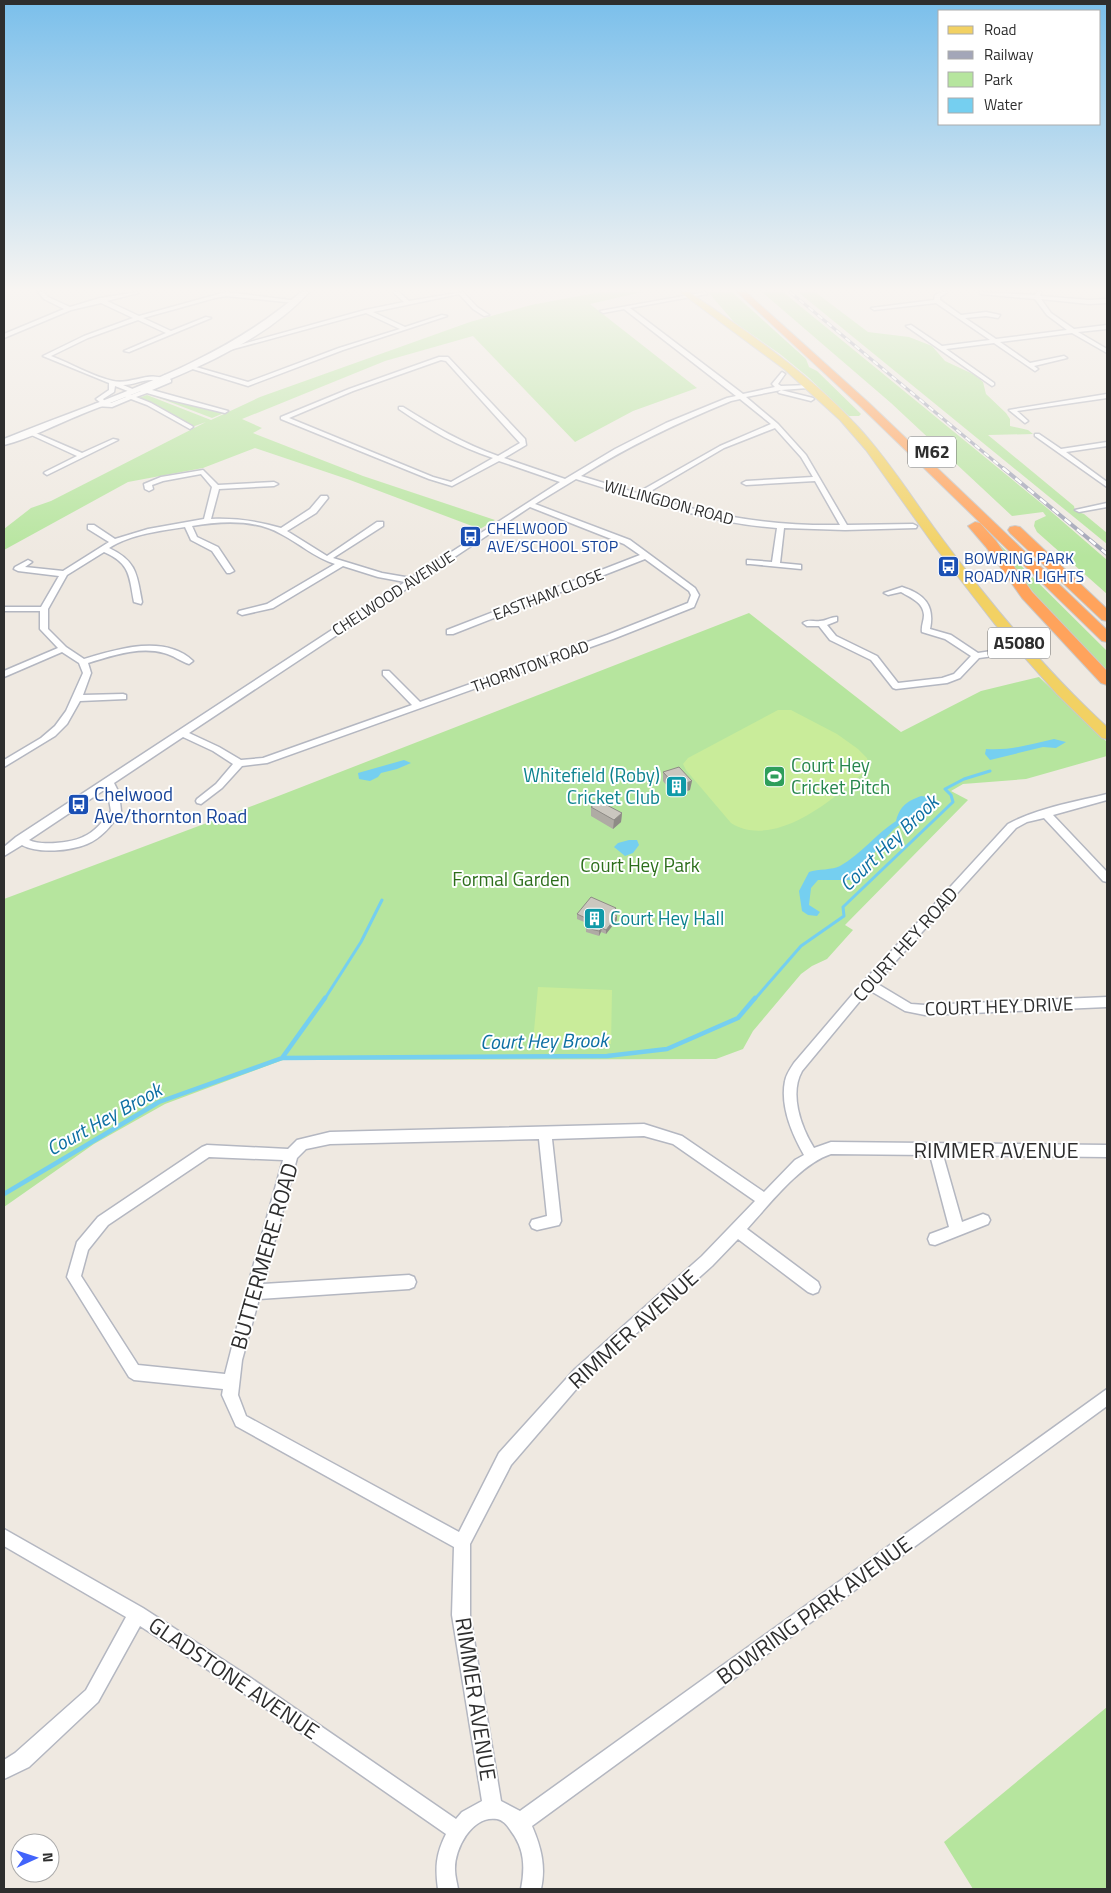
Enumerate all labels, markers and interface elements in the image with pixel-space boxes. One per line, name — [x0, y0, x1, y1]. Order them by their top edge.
legend — [938, 10, 1101, 125]
text: Road — [984, 18, 1016, 41]
text: Railway — [984, 43, 1034, 66]
text: Park — [984, 68, 1013, 91]
text: Water — [984, 93, 1023, 116]
road number: M62 — [908, 437, 956, 468]
street label: WILLINGDON ROAD — [601, 473, 737, 531]
place label: CHELWOOD AVE/SCHOOL STOP — [487, 516, 618, 558]
bus stop icon: CHELWOOD AVE/SCHOOL STOP — [459, 525, 483, 549]
street label: CHELWOOD AVENUE — [327, 544, 459, 642]
place label: BOWRING PARK ROAD/NR LIGHTS — [964, 546, 1084, 588]
bus stop icon: BOWRING PARK ROAD/NR LIGHTS — [936, 555, 960, 579]
street label: EASTHAM CLOSE — [489, 562, 607, 626]
road number: A5080 — [988, 628, 1050, 658]
street label: THORNTON ROAD — [468, 634, 592, 698]
place label: Court Hey Cricket Pitch — [791, 750, 890, 801]
place label: Whitefield (Roby) Cricket Club — [523, 760, 660, 811]
sports icon: Court Hey Cricket Pitch — [763, 764, 787, 788]
building icon: Whitefield (Roby) Cricket Club — [664, 774, 688, 798]
place label: Chelwood Ave/thornton Road — [94, 779, 247, 830]
water label: Court Hey Brook — [832, 786, 947, 898]
bus stop icon: Chelwood Ave/thornton Road — [66, 793, 90, 817]
park label: Court Hey Park — [580, 850, 700, 879]
park label: Formal Garden — [452, 864, 570, 893]
street label: COURT HEY ROAD — [845, 880, 964, 1008]
place label: Court Hey Hall — [610, 903, 724, 932]
building icon: Court Hey Hall — [582, 906, 606, 930]
street label: COURT HEY DRIVE — [924, 988, 1074, 1023]
water label: Court Hey Brook — [480, 1024, 610, 1057]
water label: Court Hey Brook — [40, 1073, 169, 1163]
street label: RIMMER AVENUE — [913, 1133, 1079, 1167]
street label: BUTTERMERE ROAD — [221, 1159, 307, 1353]
street label: RIMMER AVENUE — [560, 1261, 706, 1397]
street label: BOWRING PARK AVENUE — [709, 1527, 919, 1693]
street label: GLADSTONE AVENUE — [142, 1608, 326, 1748]
street label: RIMMER AVENUE — [446, 1615, 506, 1783]
north arrow — [10, 1833, 60, 1883]
text: N — [38, 1852, 59, 1863]

